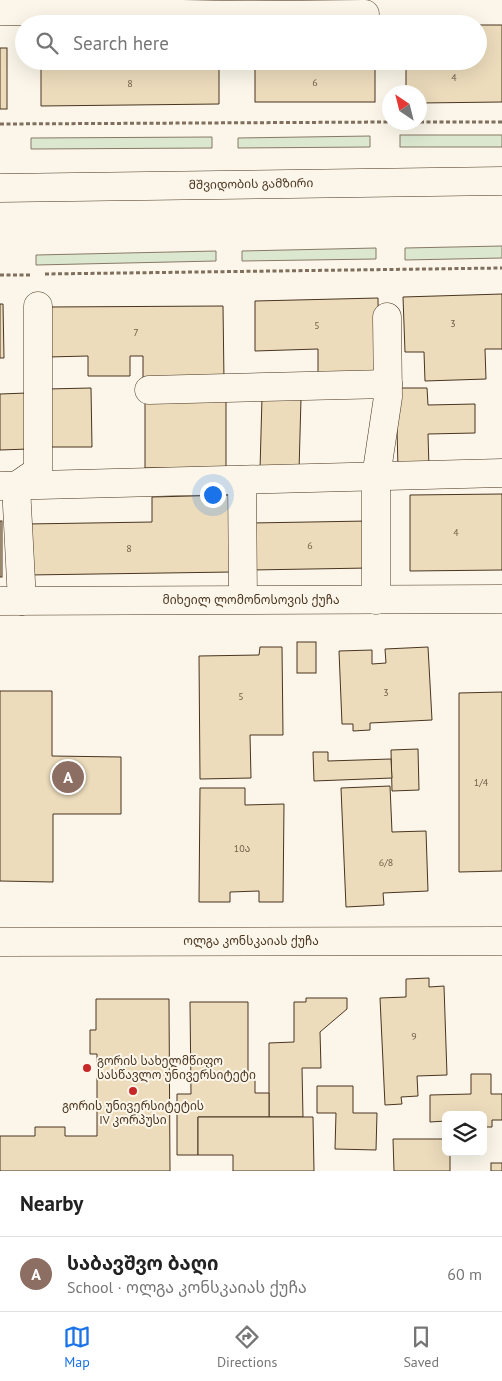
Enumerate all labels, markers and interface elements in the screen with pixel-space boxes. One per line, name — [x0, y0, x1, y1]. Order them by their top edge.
search box — [15, 15, 487, 70]
icon: search — [33, 29, 61, 57]
text: Search here — [73, 31, 169, 55]
house number: 4 — [451, 71, 457, 84]
house number: 6 — [312, 76, 318, 89]
house number: 8 — [127, 77, 133, 90]
north arrow — [382, 85, 427, 130]
street label: მშვიდობის გამზირი — [189, 175, 313, 193]
house number: 3 — [450, 317, 456, 330]
house number: 5 — [314, 319, 320, 332]
house number: 7 — [133, 326, 139, 339]
your location — [200, 482, 226, 508]
house number: 4 — [453, 526, 459, 539]
house number: 6 — [307, 539, 313, 552]
house number: 8 — [126, 542, 132, 555]
street label: მიხეილ ლომონოსოვის ქუჩა — [162, 592, 340, 608]
house number: 3 — [383, 686, 389, 699]
house number: 5 — [238, 690, 244, 703]
pin: A — [52, 758, 84, 796]
house number: 1/4 — [474, 776, 489, 789]
house number: 10ა — [234, 842, 250, 855]
house number: 6/8 — [379, 856, 393, 869]
street label: ოლგა კონსკაიას ქუჩა — [183, 933, 319, 949]
house number: 9 — [411, 1030, 417, 1043]
place label: გორის სახელმწიფო სასწავლო უნივერსიტეტი — [97, 1053, 256, 1083]
marker: გორის სახელმწიფო სასწავლო უნივერსიტეტი — [81, 1062, 93, 1074]
marker: გორის უნივერსიტეტის IV კორპუსი — [127, 1085, 139, 1097]
place label: გორის უნივერსიტეტის IV კორპუსი — [62, 1098, 204, 1127]
map controls — [442, 1111, 487, 1156]
button: layers — [442, 1111, 487, 1156]
text: Nearby — [20, 1190, 83, 1217]
text: საბავშვო ბაღი — [67, 1251, 218, 1275]
text: A — [31, 1264, 41, 1284]
text: 60 m — [447, 1264, 482, 1284]
text: School · ოლგა კონსკაიას ქუჩა — [67, 1277, 307, 1297]
tab: Map — [63, 1323, 91, 1371]
tab: Directions — [217, 1323, 277, 1371]
tab: Saved — [403, 1323, 439, 1371]

